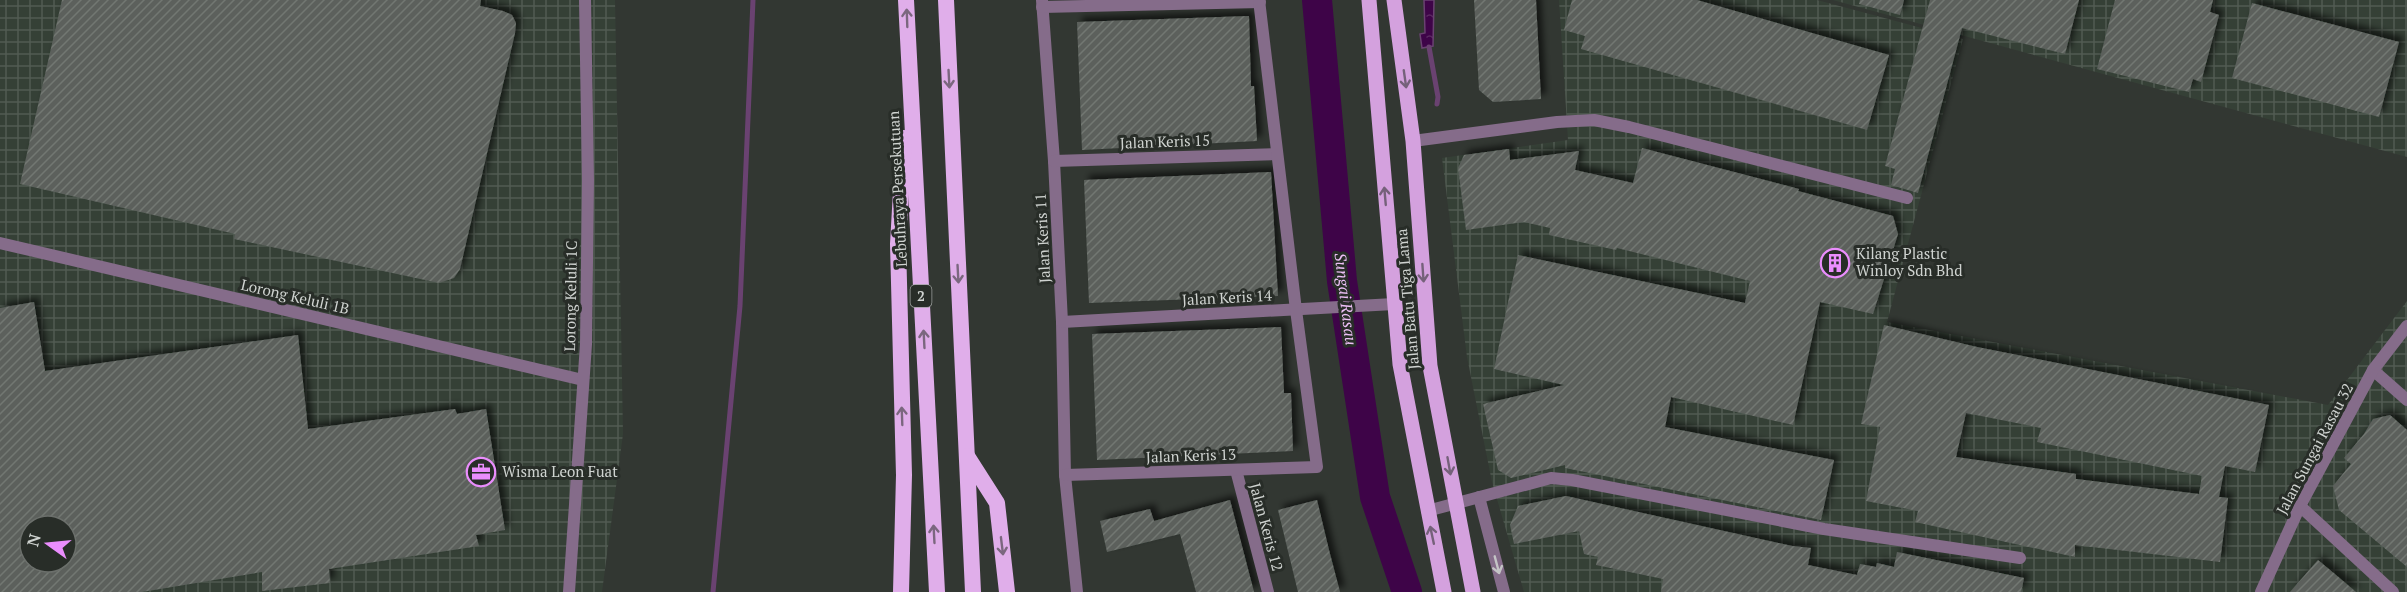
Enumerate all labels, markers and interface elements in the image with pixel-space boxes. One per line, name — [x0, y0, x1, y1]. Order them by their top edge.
one-way arrow — [901, 9, 912, 29]
one-way arrow — [1400, 68, 1411, 88]
one-way arrow — [944, 69, 955, 89]
street label: Lebuhraya Persekutuan — [883, 110, 911, 268]
street label: Jalan Keris 15 — [1120, 129, 1210, 153]
one-way arrow — [1380, 187, 1391, 207]
street label: Jalan Keris 11 — [1030, 192, 1054, 284]
street label: Jalan Batu Tiga Lama — [1391, 227, 1423, 370]
street label: Lorong Keluli 1C — [559, 240, 581, 352]
place label: Kilang Plastic Winloy Sdn Bhd — [1856, 243, 1962, 280]
building icon: Kilang Plastic Winloy Sdn Bhd — [1819, 247, 1851, 279]
water label: Sungai Rasau — [1329, 252, 1363, 346]
one-way arrow — [1418, 262, 1429, 282]
one-way arrow — [952, 264, 963, 284]
street label: Lorong Keluli 1B — [239, 274, 351, 318]
road number: 2 — [910, 285, 932, 307]
street label: Jalan Keris 14 — [1181, 285, 1273, 309]
one-way arrow — [918, 329, 929, 349]
street label: Jalan Sungai Rasau 32 — [2271, 379, 2357, 518]
one-way arrow — [897, 407, 908, 427]
street label: Jalan Keris 13 — [1146, 443, 1236, 467]
office icon: Wisma Leon Fuat — [465, 456, 497, 488]
one-way arrow — [1444, 456, 1455, 475]
place label: Wisma Leon Fuat — [502, 461, 618, 481]
street label: Jalan Keris 12 — [1246, 481, 1288, 573]
north arrow — [18, 514, 78, 574]
one-way arrow — [929, 524, 940, 544]
one-way arrow — [1426, 525, 1437, 545]
text: N — [21, 531, 46, 549]
one-way arrow — [997, 536, 1008, 556]
one-way arrow — [1491, 555, 1503, 574]

